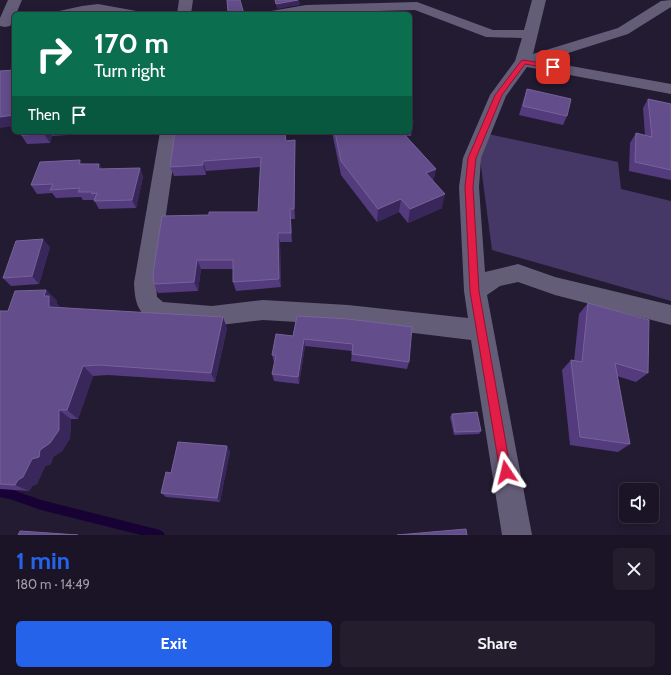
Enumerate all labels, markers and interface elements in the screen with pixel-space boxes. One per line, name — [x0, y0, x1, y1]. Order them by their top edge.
text: 170 m — [94, 26, 169, 60]
icon: right — [28, 28, 80, 80]
pin — [536, 50, 570, 84]
icon: arrive — [542, 56, 564, 78]
text: Turn right — [94, 60, 165, 82]
icon: arrive — [68, 104, 90, 126]
text: Then — [28, 106, 60, 124]
position arrow — [485, 451, 527, 493]
map controls — [619, 483, 659, 523]
button: sound — [619, 483, 659, 523]
text: 1 min — [16, 546, 70, 575]
button: close — [613, 548, 655, 590]
text: 180 m · 14:49 — [16, 576, 90, 592]
button: Exit — [16, 621, 332, 667]
button: Share — [340, 621, 655, 667]

